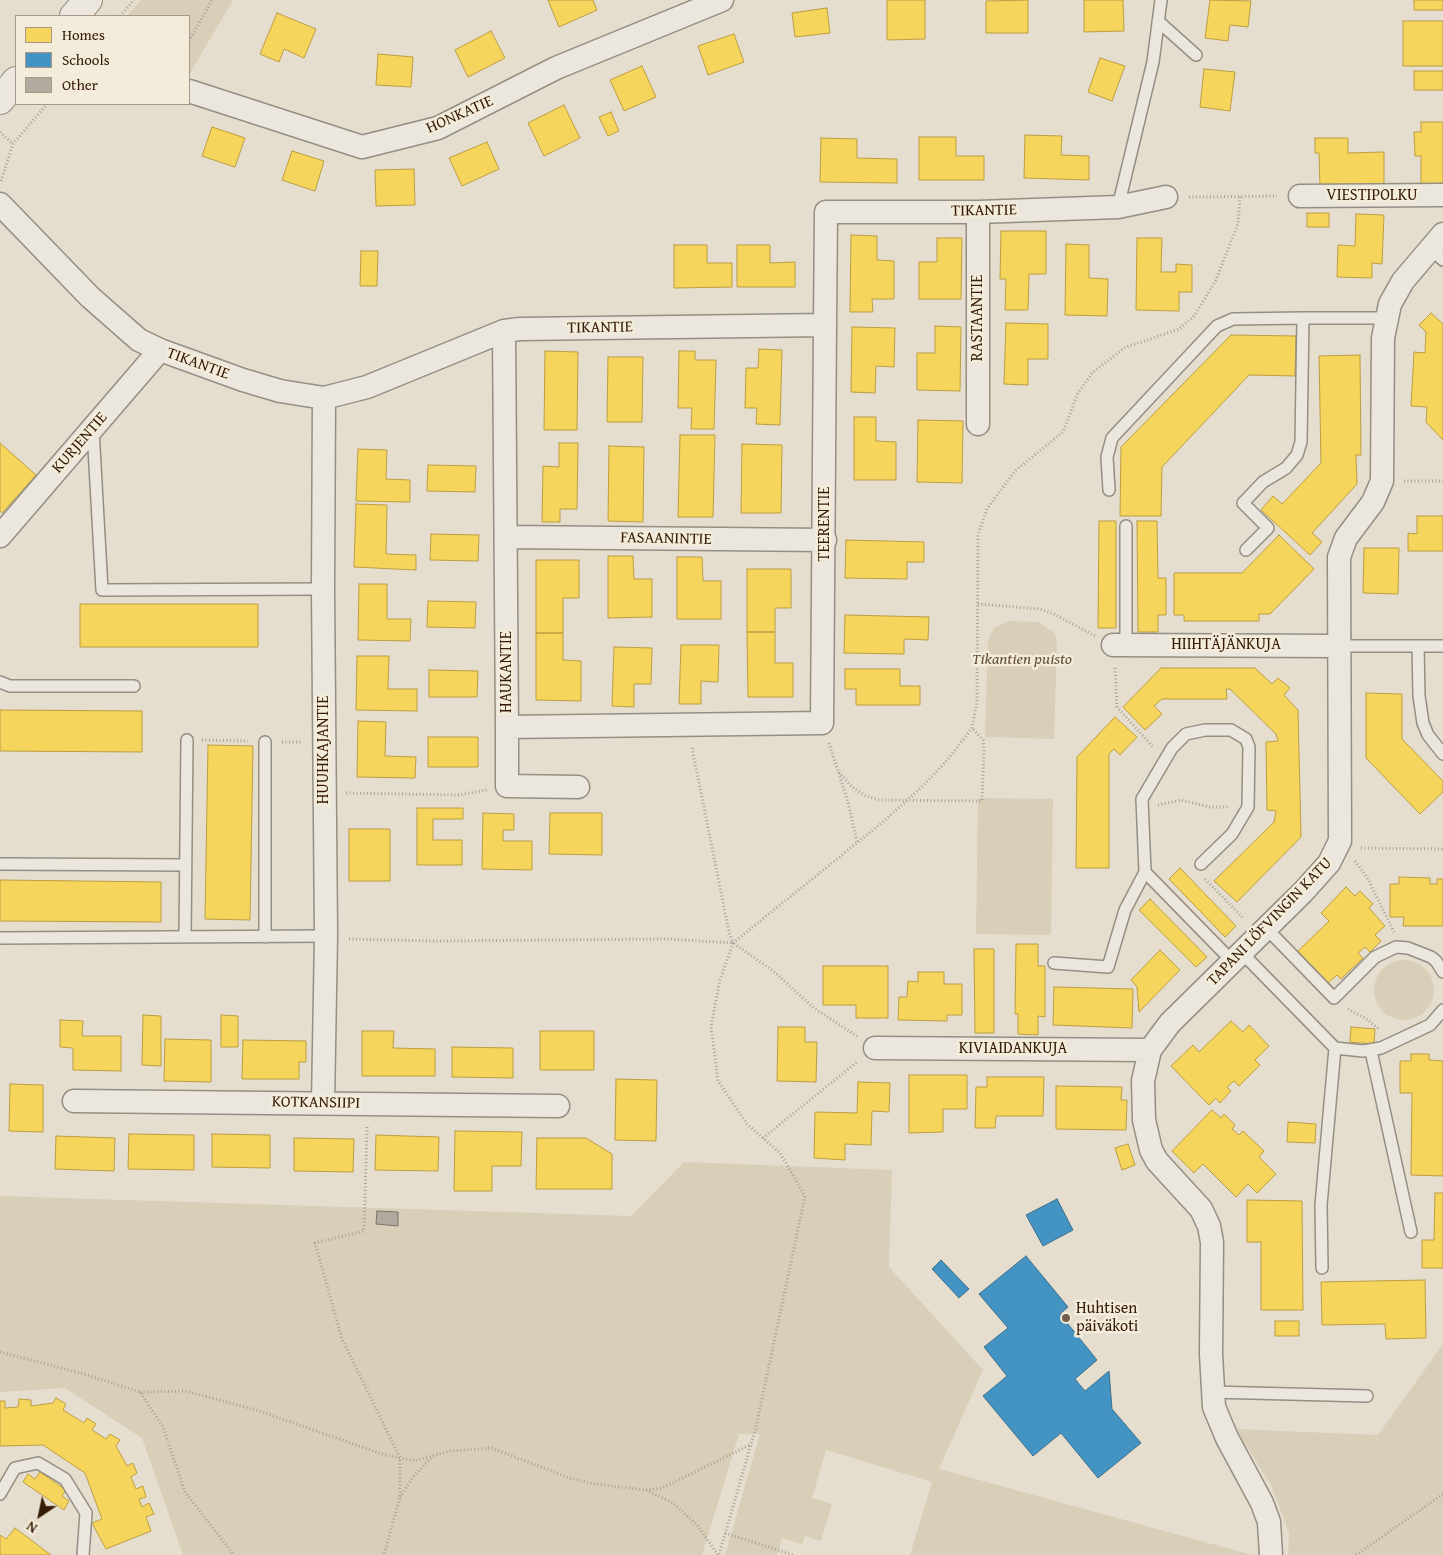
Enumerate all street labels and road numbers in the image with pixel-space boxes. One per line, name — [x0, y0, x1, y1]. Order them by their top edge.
street label: HONKATIE — [424, 92, 496, 138]
street label: VIESTIPOLKU — [1326, 186, 1418, 206]
street label: TIKANTIE — [951, 201, 1017, 221]
street label: RASTAANTIE — [968, 275, 988, 361]
street label: TIKANTIE — [567, 318, 633, 338]
street label: TIKANTIE — [164, 344, 232, 384]
street label: KURJENTIE — [48, 408, 112, 478]
street label: TEERENTIE — [815, 487, 835, 561]
street label: FASAANINTIE — [620, 529, 712, 549]
street label: HAUKANTIE — [497, 631, 517, 713]
street label: HIIHTÄJÄNKUJA — [1171, 635, 1281, 655]
street label: HUUHKAJANTIE — [314, 696, 334, 804]
street label: TAPANI LÖFVINGIN KATU — [1204, 854, 1336, 990]
street label: KIVIAIDANKUJA — [959, 1039, 1067, 1059]
street label: KOTKANSIIPI — [272, 1093, 360, 1113]

